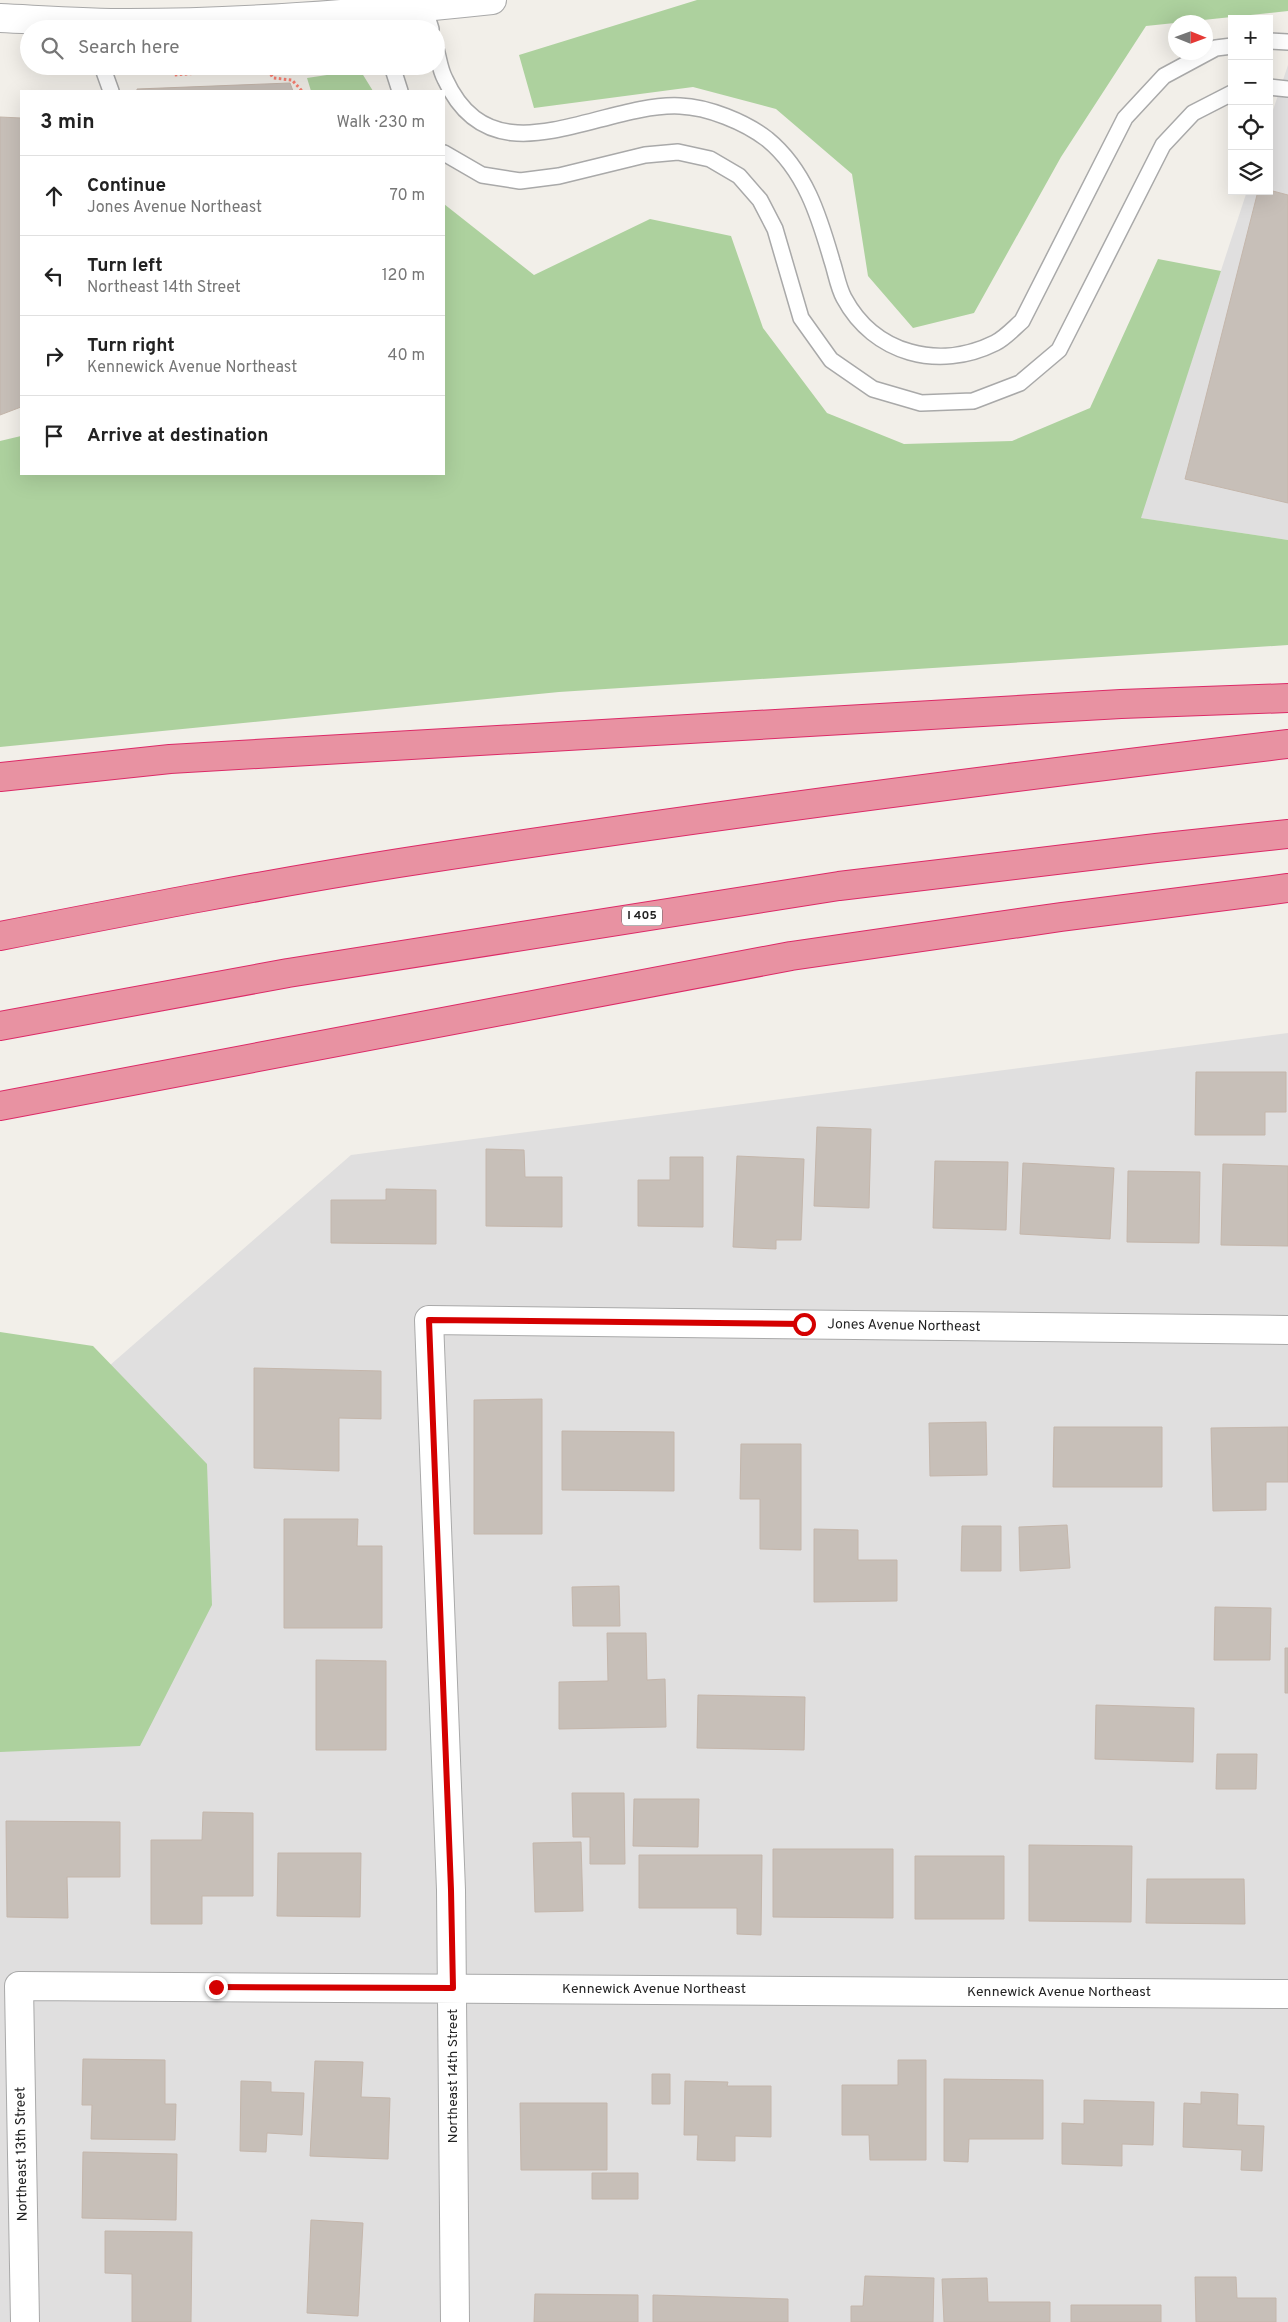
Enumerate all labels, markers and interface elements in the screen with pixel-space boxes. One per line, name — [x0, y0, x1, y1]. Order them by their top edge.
north arrow — [1168, 15, 1213, 60]
map controls — [1228, 15, 1273, 195]
button: + — [1228, 15, 1273, 60]
search box — [20, 20, 445, 75]
icon: search — [38, 34, 66, 62]
text: Search here — [78, 36, 180, 60]
button: − — [1228, 60, 1273, 105]
button: locate — [1228, 105, 1273, 150]
text: 3 min — [40, 109, 95, 136]
text: Walk · 230 m — [336, 113, 425, 133]
button: layers — [1228, 150, 1273, 195]
text: Continue — [87, 174, 166, 198]
icon: ahead — [40, 182, 68, 210]
text: 70 m — [390, 186, 425, 206]
text: Jones Avenue Northeast — [87, 198, 262, 218]
text: Turn left — [87, 254, 163, 278]
icon: left — [40, 262, 68, 290]
text: 120 m — [382, 266, 425, 286]
text: Northeast 14th Street — [87, 278, 241, 298]
text: Turn right — [87, 334, 175, 358]
icon: right — [40, 342, 68, 370]
text: 40 m — [387, 346, 425, 366]
text: Kennewick Avenue Northeast — [87, 358, 297, 378]
icon: arrive — [40, 422, 68, 450]
text: Arrive at destination — [87, 424, 268, 448]
road number: I 405 — [622, 906, 662, 926]
route start — [793, 1313, 816, 1336]
street label: Jones Avenue Northeast — [827, 1316, 981, 1336]
route end — [205, 1976, 228, 1999]
street label: Kennewick Avenue Northeast — [562, 1981, 746, 1998]
street label: Kennewick Avenue Northeast — [967, 1984, 1151, 2001]
street label: Northeast 14th Street — [445, 2009, 462, 2143]
street label: Northeast 13th Street — [12, 2087, 32, 2221]

